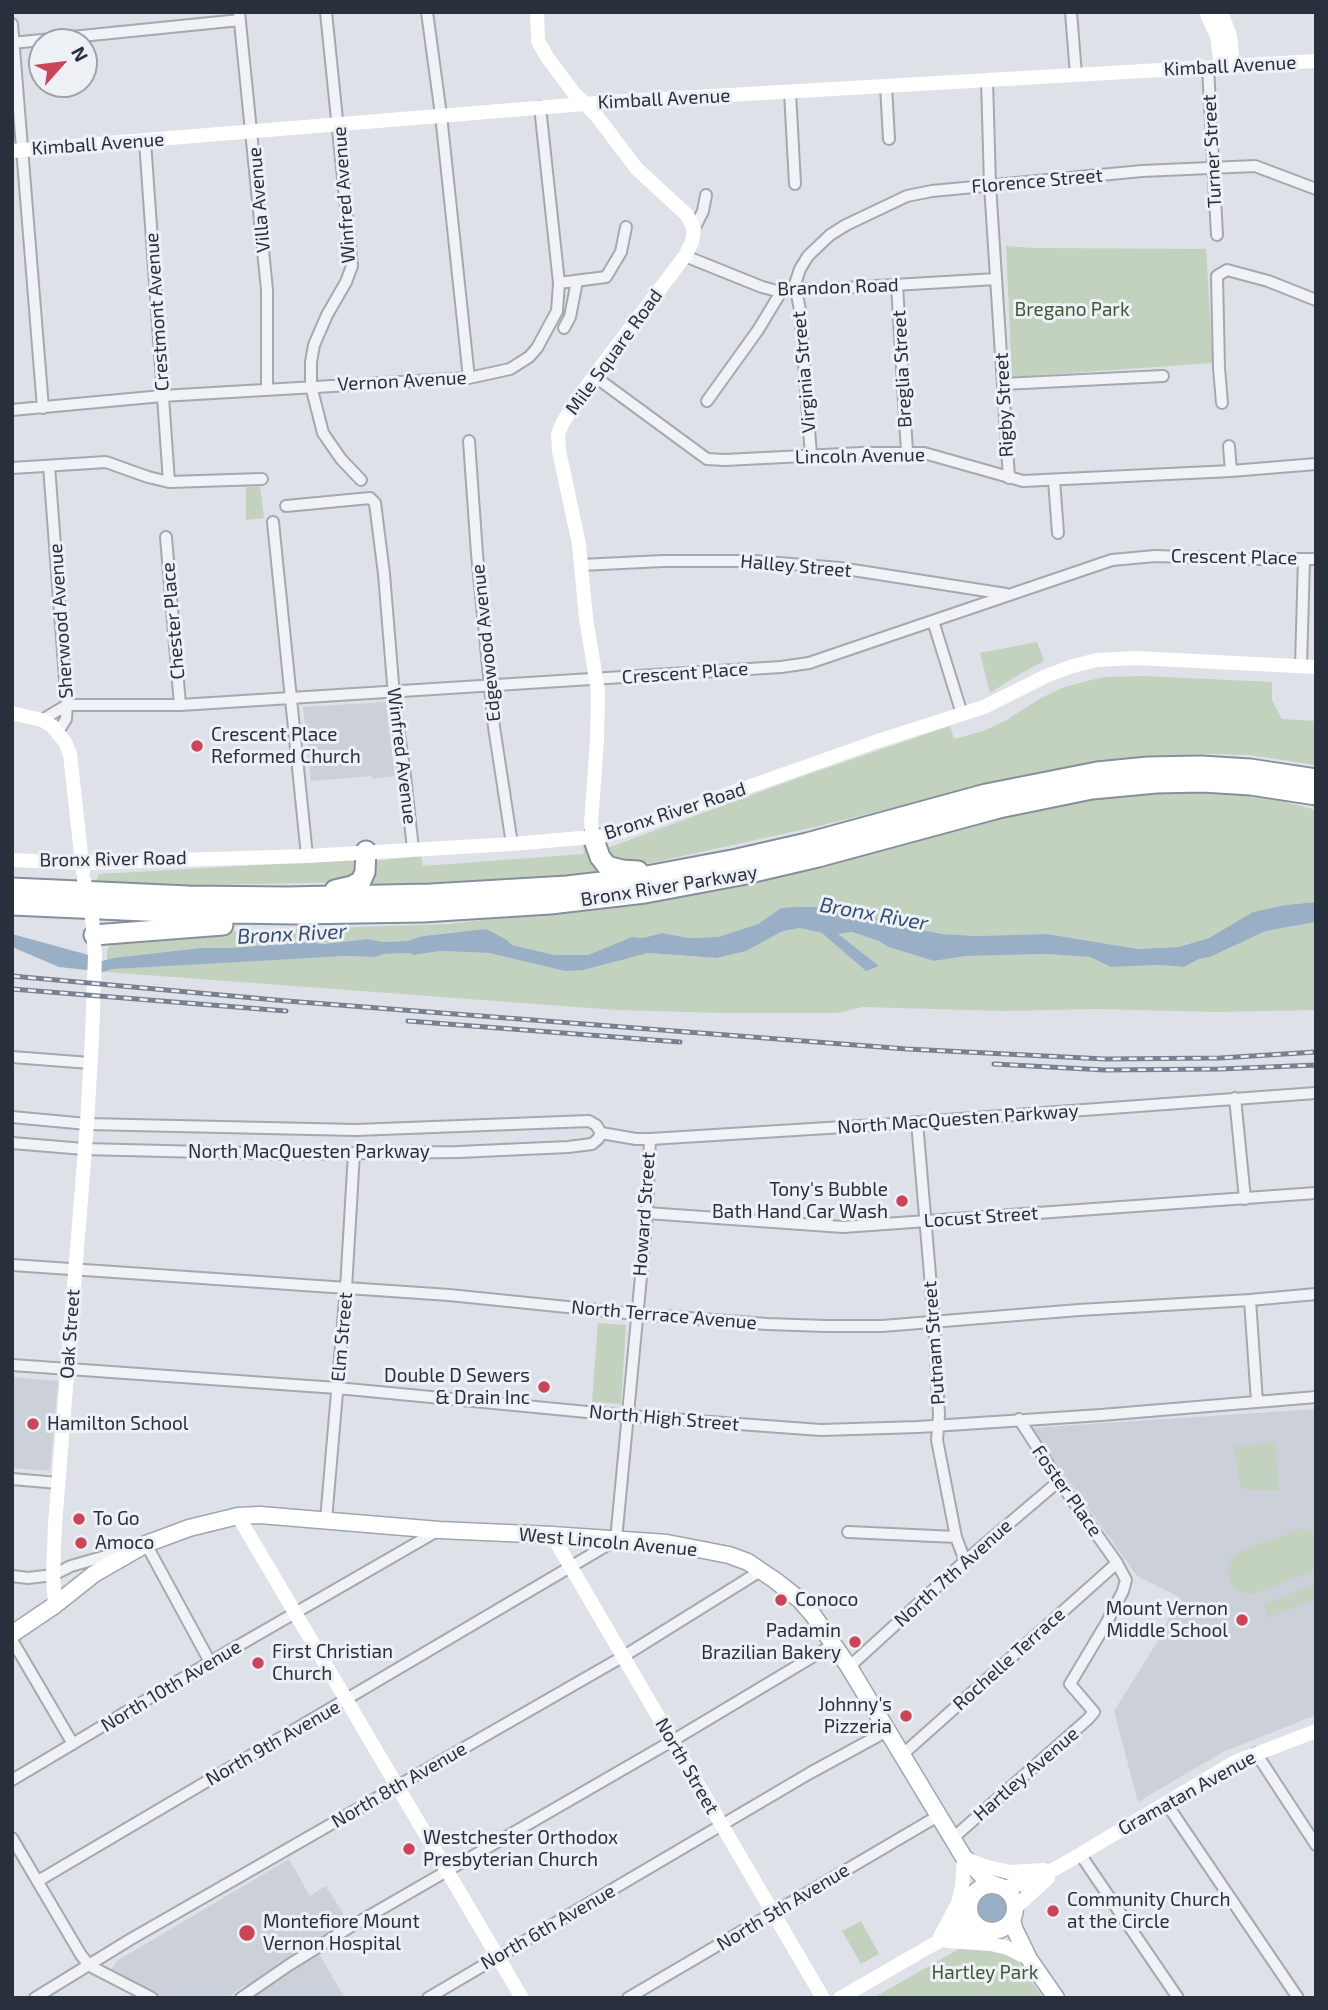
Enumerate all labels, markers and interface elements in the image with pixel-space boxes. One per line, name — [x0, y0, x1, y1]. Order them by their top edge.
north arrow — [28, 28, 98, 98]
text: N — [67, 42, 94, 65]
street label: Kimball Avenue — [1163, 51, 1297, 81]
street label: Kimball Avenue — [597, 84, 731, 114]
street label: Turner Street — [1198, 94, 1226, 208]
street label: Winfred Avenue — [328, 126, 360, 264]
street label: Kimball Avenue — [31, 128, 165, 160]
street label: Villa Avenue — [243, 146, 275, 254]
street label: Florence Street — [970, 164, 1104, 198]
street label: Crestmont Avenue — [140, 232, 174, 392]
street label: Brandon Road — [777, 273, 899, 301]
street label: Mile Square Road — [561, 285, 667, 419]
park label: Bregano Park — [1014, 299, 1130, 321]
street label: Virginia Street — [787, 310, 821, 434]
street label: Breglia Street — [888, 310, 916, 428]
street label: Rigby Street — [990, 352, 1018, 458]
street label: Vernon Avenue — [337, 366, 467, 396]
street label: Lincoln Avenue — [795, 443, 925, 469]
street label: Sherwood Avenue — [44, 543, 78, 699]
street label: Crescent Place — [1171, 544, 1297, 570]
street label: Halley Street — [739, 550, 853, 582]
street label: Chester Place — [157, 561, 189, 681]
street label: Edgewood Avenue — [466, 563, 506, 723]
street label: Crescent Place — [621, 657, 749, 689]
street label: Winfred Avenue — [382, 686, 422, 826]
place label: Crescent Place Reformed Church — [211, 724, 361, 768]
marker: Crescent Place Reformed Church — [189, 738, 205, 754]
street label: Bronx River Road — [601, 777, 749, 845]
street label: Bronx River Road — [39, 846, 187, 872]
street label: Bronx River Parkway — [579, 861, 759, 911]
water label: Bronx River — [818, 892, 930, 936]
water label: Bronx River — [237, 919, 347, 949]
street label: North MacQuesten Parkway — [837, 1099, 1079, 1139]
street label: North MacQuesten Parkway — [188, 1141, 430, 1163]
street label: Howard Street — [628, 1151, 660, 1277]
place label: Tony's Bubble Bath Hand Car Wash — [712, 1179, 888, 1223]
marker: Tony's Bubble Bath Hand Car Wash — [894, 1193, 910, 1209]
street label: Locust Street — [923, 1202, 1039, 1232]
street label: Putnam Street — [918, 1280, 950, 1406]
street label: Oak Street — [55, 1288, 85, 1380]
street label: Elm Street — [327, 1291, 357, 1383]
street label: North Terrace Avenue — [570, 1296, 758, 1334]
place label: Double D Sewers & Drain Inc — [384, 1365, 530, 1409]
marker: Double D Sewers & Drain Inc — [536, 1379, 552, 1395]
street label: North High Street — [588, 1400, 740, 1436]
place label: Hamilton School — [47, 1413, 189, 1435]
marker: Hamilton School — [25, 1416, 41, 1432]
street label: Foster Place — [1027, 1441, 1107, 1541]
place label: To Go — [93, 1508, 140, 1530]
marker: To Go — [71, 1511, 87, 1527]
street label: North 7th Avenue — [890, 1514, 1016, 1632]
street label: West Lincoln Avenue — [518, 1523, 698, 1561]
place label: Amoco — [95, 1532, 154, 1554]
marker: Amoco — [73, 1535, 89, 1551]
place label: Conoco — [795, 1589, 858, 1611]
marker: Conoco — [773, 1592, 789, 1608]
place label: Mount Vernon Middle School — [1106, 1598, 1228, 1642]
street label: Rochelle Terrace — [948, 1603, 1070, 1715]
marker: Mount Vernon Middle School — [1234, 1612, 1250, 1628]
place label: Padamin Brazilian Bakery — [701, 1620, 841, 1664]
marker: Padamin Brazilian Bakery — [847, 1634, 863, 1650]
street label: North 10th Avenue — [97, 1635, 245, 1737]
place label: First Christian Church — [272, 1641, 393, 1685]
marker: First Christian Church — [250, 1655, 266, 1671]
place label: Johnny's Pizzeria — [818, 1694, 892, 1738]
street label: North 9th Avenue — [202, 1695, 344, 1791]
marker: Johnny's Pizzeria — [898, 1708, 914, 1724]
street label: North Street — [650, 1714, 724, 1818]
street label: Hartley Avenue — [969, 1722, 1083, 1826]
street label: North 8th Avenue — [327, 1737, 471, 1833]
street label: Gramatan Avenue — [1114, 1746, 1260, 1840]
place label: Westchester Orthodox Presbyterian Church — [423, 1827, 618, 1871]
marker: Westchester Orthodox Presbyterian Church — [401, 1841, 417, 1857]
street label: North 5th Avenue — [713, 1858, 853, 1956]
street label: North 6th Avenue — [477, 1879, 619, 1975]
place label: Community Church at the Circle — [1067, 1889, 1230, 1933]
marker: Community Church at the Circle — [1045, 1903, 1061, 1919]
place label: Montefiore Mount Vernon Hospital — [263, 1911, 420, 1955]
marker: Montefiore Mount Vernon Hospital — [237, 1923, 257, 1943]
park label: Hartley Park — [932, 1962, 1038, 1984]

